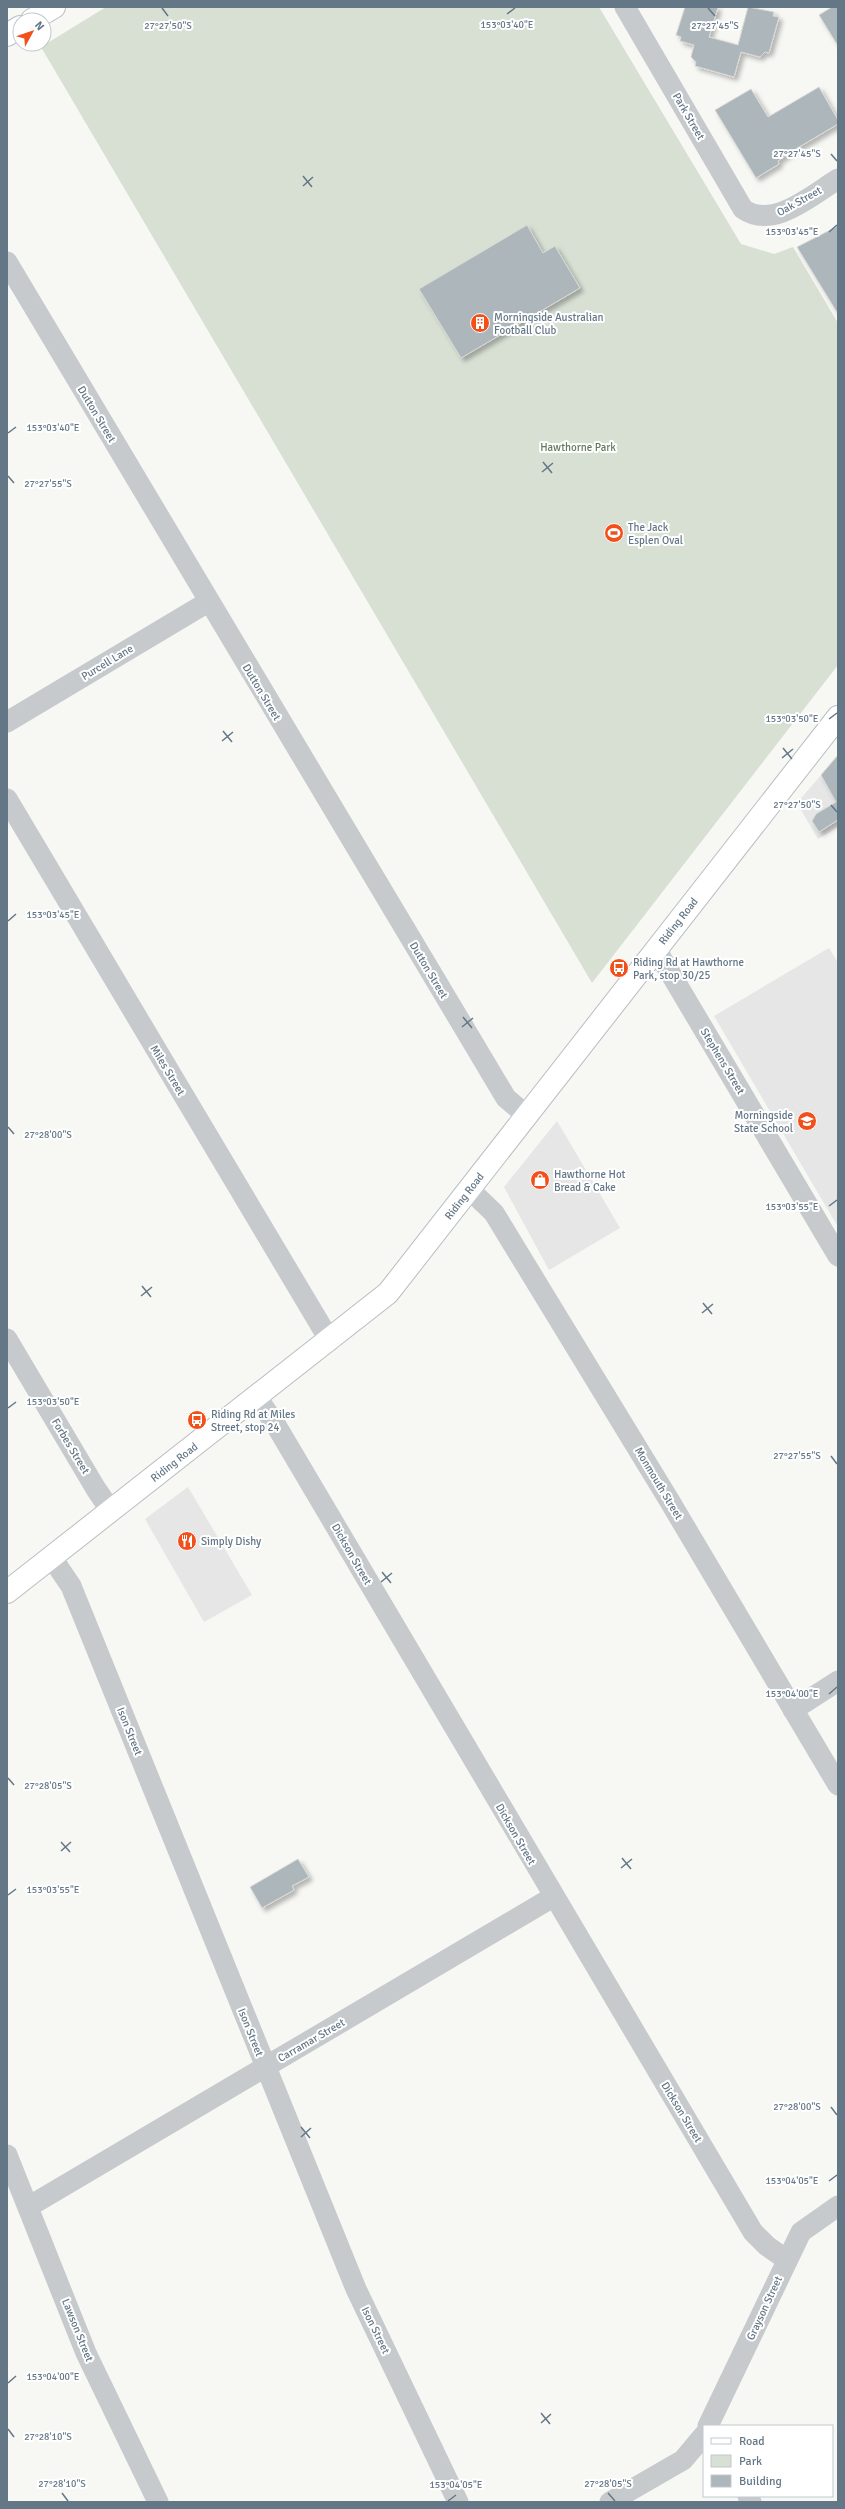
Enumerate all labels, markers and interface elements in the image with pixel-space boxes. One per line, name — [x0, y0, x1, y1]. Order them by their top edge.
north arrow — [12, 12, 52, 52]
text: N — [32, 19, 47, 33]
text: 153°03'40"E — [480, 19, 534, 31]
text: 27°27'50"S — [144, 20, 192, 32]
text: 27°27'45"S — [691, 20, 739, 32]
street label: Park Street — [670, 90, 707, 142]
text: 27°27'45"S — [773, 148, 821, 160]
street label: Oak Street — [775, 184, 824, 219]
text: 153°03'45"E — [765, 226, 819, 238]
place label: Morningside Australian Football Club — [494, 311, 604, 337]
building icon: Morningside Australian Football Club — [469, 312, 491, 334]
street label: Dutton Street — [75, 384, 119, 445]
text: 153°03'40"E — [26, 422, 80, 434]
park label: Hawthorne Park — [540, 441, 616, 454]
text: 27°27'55"S — [24, 478, 72, 490]
place label: The Jack Esplen Oval — [628, 521, 683, 547]
sports icon: The Jack Esplen Oval — [603, 522, 625, 544]
street label: Purcell Lane — [79, 642, 135, 683]
street label: Dutton Street — [240, 662, 284, 723]
text: 153°03'50"E — [765, 713, 819, 725]
text: 27°27'50"S — [773, 799, 821, 811]
street label: Riding Road — [656, 895, 701, 947]
text: 153°03'45"E — [26, 909, 80, 921]
street label: Dutton Street — [407, 940, 451, 1001]
place label: Riding Rd at Hawthorne Park, stop 30/25 — [633, 956, 744, 982]
bus stop icon: Riding Rd at Hawthorne Park, stop 30/25 — [608, 957, 630, 979]
street label: Stephens Street — [698, 1026, 747, 1097]
street label: Miles Street — [147, 1043, 188, 1098]
place label: Morningside State School — [734, 1109, 793, 1135]
school or university icon: Morningside State School — [796, 1110, 818, 1132]
text: 27°28'00"S — [24, 1129, 72, 1141]
place label: Hawthorne Hot Bread & Cake — [554, 1168, 626, 1194]
shop icon: Hawthorne Hot Bread & Cake — [529, 1169, 551, 1191]
street label: Riding Road — [442, 1170, 487, 1222]
text: 153°03'55"E — [765, 1201, 819, 1213]
text: 153°03'50"E — [26, 1396, 80, 1408]
place label: Riding Rd at Miles Street, stop 24 — [211, 1408, 296, 1434]
bus stop icon: Riding Rd at Miles Street, stop 24 — [186, 1409, 208, 1431]
street label: Forbes Street — [49, 1416, 92, 1476]
street label: Riding Road — [148, 1440, 201, 1485]
street label: Monmouth Street — [632, 1445, 685, 1522]
text: 27°27'55"S — [773, 1450, 821, 1462]
street label: Dickson Street — [329, 1521, 374, 1587]
restaurant icon: Simply Dishy — [176, 1530, 198, 1552]
place label: Simply Dishy — [201, 1535, 262, 1548]
text: 153°04'00"E — [765, 1688, 819, 1700]
street label: Ison Street — [114, 1705, 145, 1757]
text: 27°28'05"S — [24, 1780, 72, 1792]
street label: Dickson Street — [493, 1801, 538, 1867]
text: 153°03'55"E — [26, 1884, 80, 1896]
street label: Ison Street — [235, 2006, 266, 2058]
street label: Carramar Street — [275, 2016, 347, 2065]
street label: Dickson Street — [658, 2080, 705, 2145]
text: 27°28'00"S — [773, 2101, 821, 2113]
text: 153°04'05"E — [765, 2175, 819, 2187]
street label: Grayson Street — [744, 2274, 785, 2342]
street label: Lawson Street — [59, 2297, 96, 2364]
street label: Ison Street — [359, 2305, 393, 2356]
text: 153°04'00"E — [26, 2371, 80, 2383]
legend — [703, 2425, 833, 2497]
text: 27°28'10"S — [24, 2431, 72, 2443]
text: Road — [739, 2434, 765, 2449]
text: Park — [739, 2454, 762, 2469]
text: Building — [739, 2474, 782, 2489]
text: 27°28'10"S — [38, 2478, 86, 2490]
text: 27°28'05"S — [584, 2478, 632, 2490]
text: 153°04'05"E — [429, 2479, 483, 2491]

